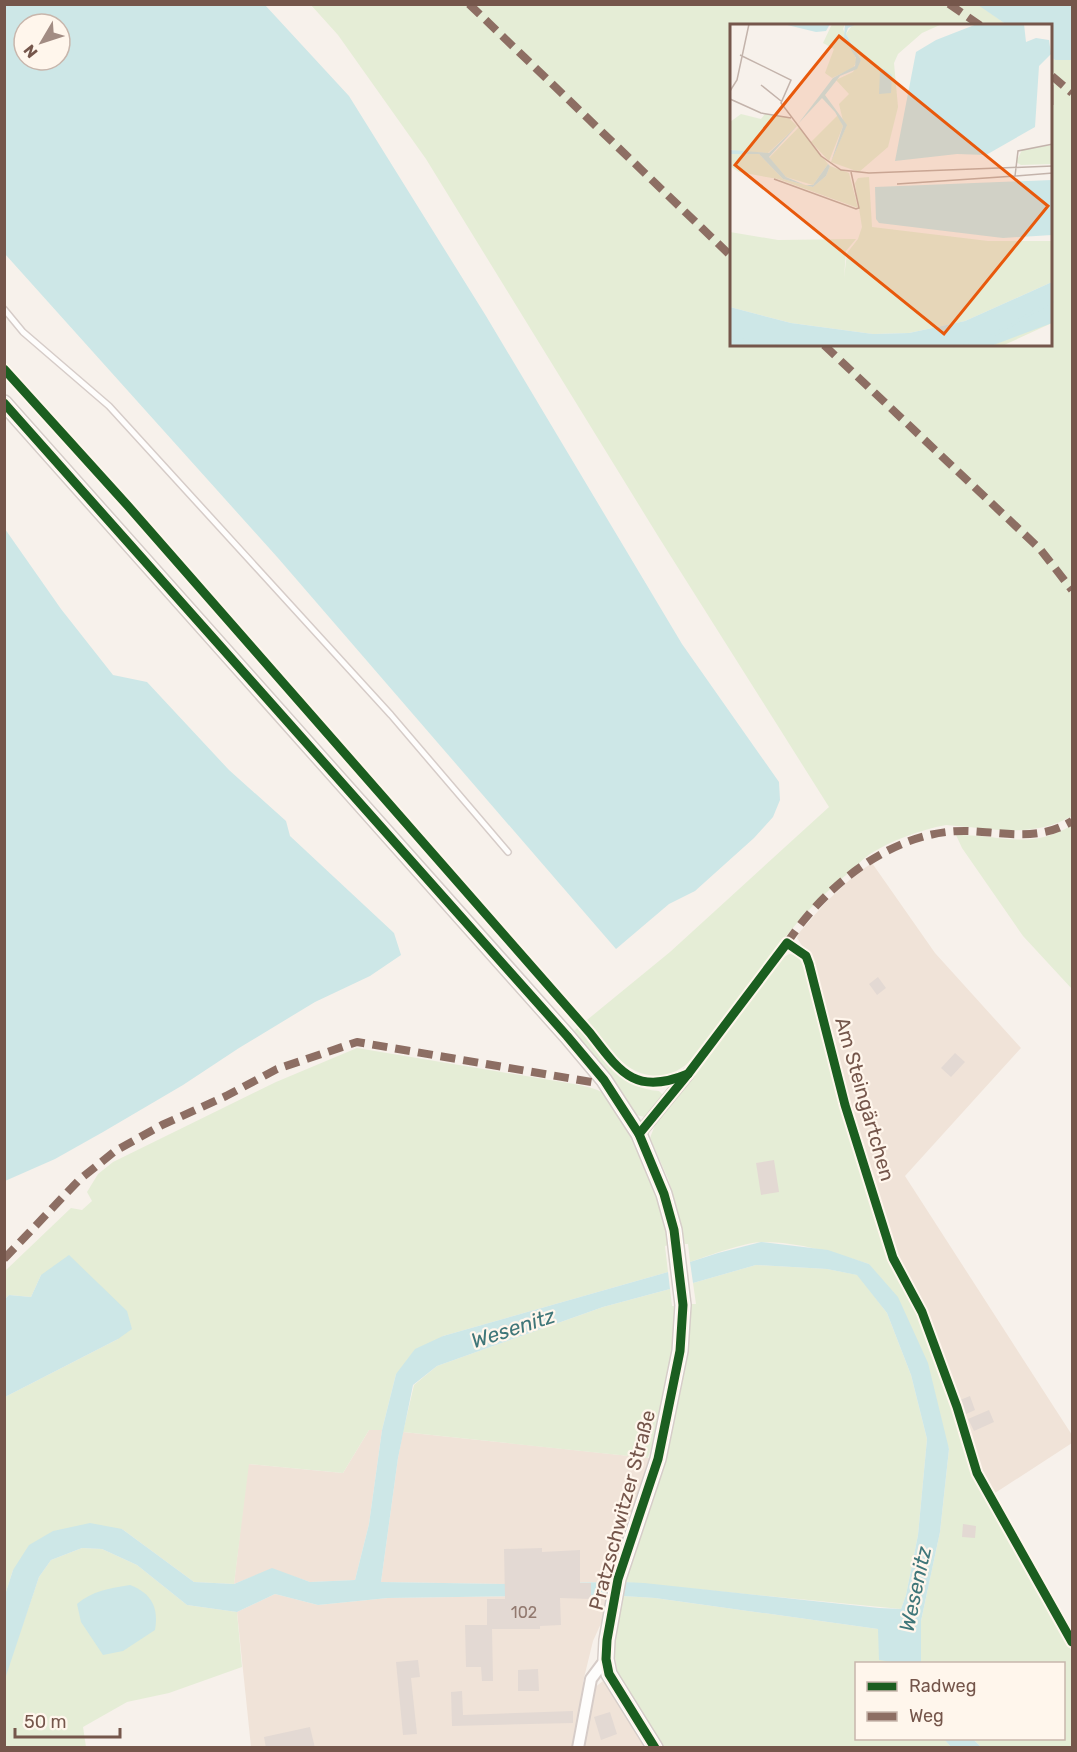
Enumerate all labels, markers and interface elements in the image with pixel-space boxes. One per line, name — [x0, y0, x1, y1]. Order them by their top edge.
north arrow — [12, 12, 72, 72]
inset map — [730, 24, 1053, 346]
text: N — [20, 41, 42, 62]
street label: Am Steingärtchen — [830, 1014, 900, 1184]
water label: Wesenitz — [468, 1303, 559, 1353]
street label: Pratzschwitzer Straße — [584, 1407, 660, 1613]
water label: Wesenitz — [894, 1543, 936, 1634]
house number: 102 — [511, 1603, 537, 1622]
legend — [855, 1662, 1065, 1740]
text: Radweg — [909, 1675, 976, 1697]
scale bar — [15, 1701, 120, 1739]
text: Weg — [909, 1705, 944, 1727]
text: 50 m — [24, 1711, 67, 1733]

